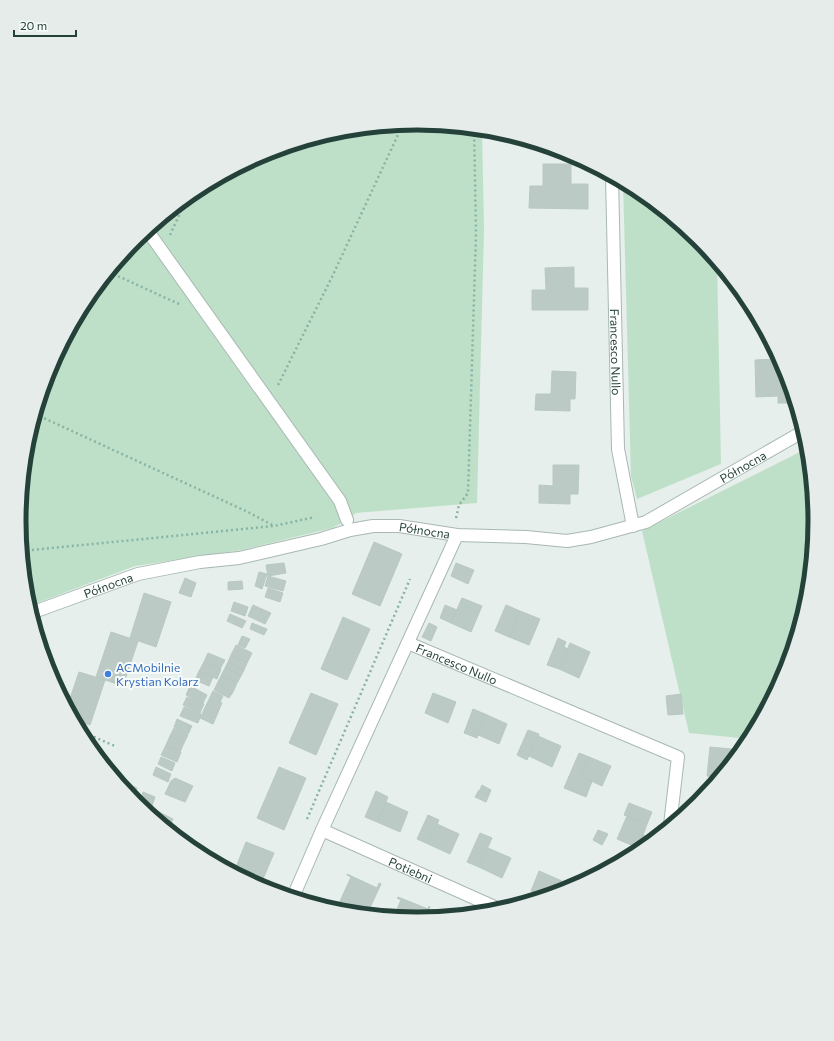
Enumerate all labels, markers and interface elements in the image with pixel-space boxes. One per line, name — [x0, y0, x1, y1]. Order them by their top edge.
scale bar — [14, 12, 76, 38]
text: 20 m — [20, 18, 47, 32]
street label: Francesco Nullo — [608, 308, 624, 396]
street label: Północna — [717, 447, 768, 485]
street label: Północna — [398, 519, 451, 541]
street label: Północna — [82, 570, 135, 600]
street label: Francesco Nullo — [414, 640, 500, 687]
place label: ACMobilnie Krystian Kolarz — [116, 660, 199, 688]
marker: ACMobilnie Krystian Kolarz — [103, 669, 113, 679]
street label: Potiebni — [387, 854, 434, 885]

